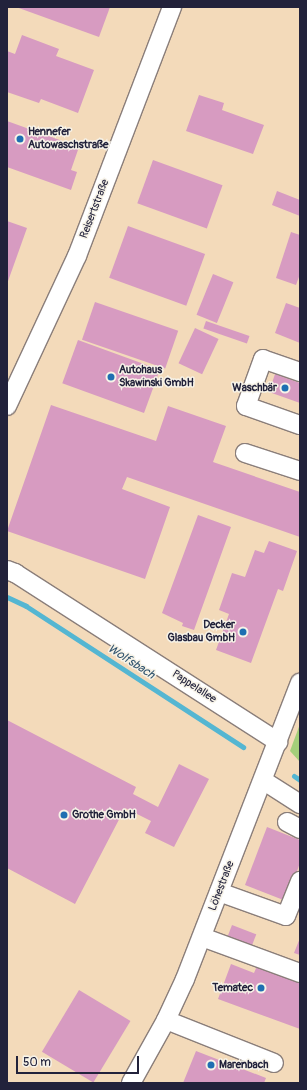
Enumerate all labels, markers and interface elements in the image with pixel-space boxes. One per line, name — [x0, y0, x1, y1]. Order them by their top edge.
place label: Hennefer Autowaschstraße — [28, 126, 108, 152]
marker: Hennefer Autowaschstraße — [15, 134, 25, 144]
street label: Reisertstraße — [78, 178, 112, 240]
place label: Autohaus Skawinski GmbH — [119, 364, 194, 390]
marker: Autohaus Skawinski GmbH — [106, 372, 116, 382]
place label: Waschbär — [232, 381, 277, 395]
marker: Waschbär — [280, 383, 290, 393]
place label: Decker Glasbau GmbH — [168, 619, 235, 645]
marker: Decker Glasbau GmbH — [238, 627, 248, 637]
water label: Wolfsbach — [105, 642, 157, 682]
street label: Pappelallee — [169, 668, 219, 706]
place label: Grothe GmbH — [72, 808, 136, 822]
marker: Grothe GmbH — [59, 810, 69, 820]
street label: Löhestraße — [206, 859, 238, 913]
place label: Tematec — [212, 981, 253, 995]
marker: Tematec — [256, 983, 266, 993]
scale bar — [18, 1048, 141, 1074]
text: 50 m — [23, 1055, 51, 1070]
place label: Marenbach — [219, 1058, 268, 1072]
marker: Marenbach — [206, 1060, 216, 1070]

